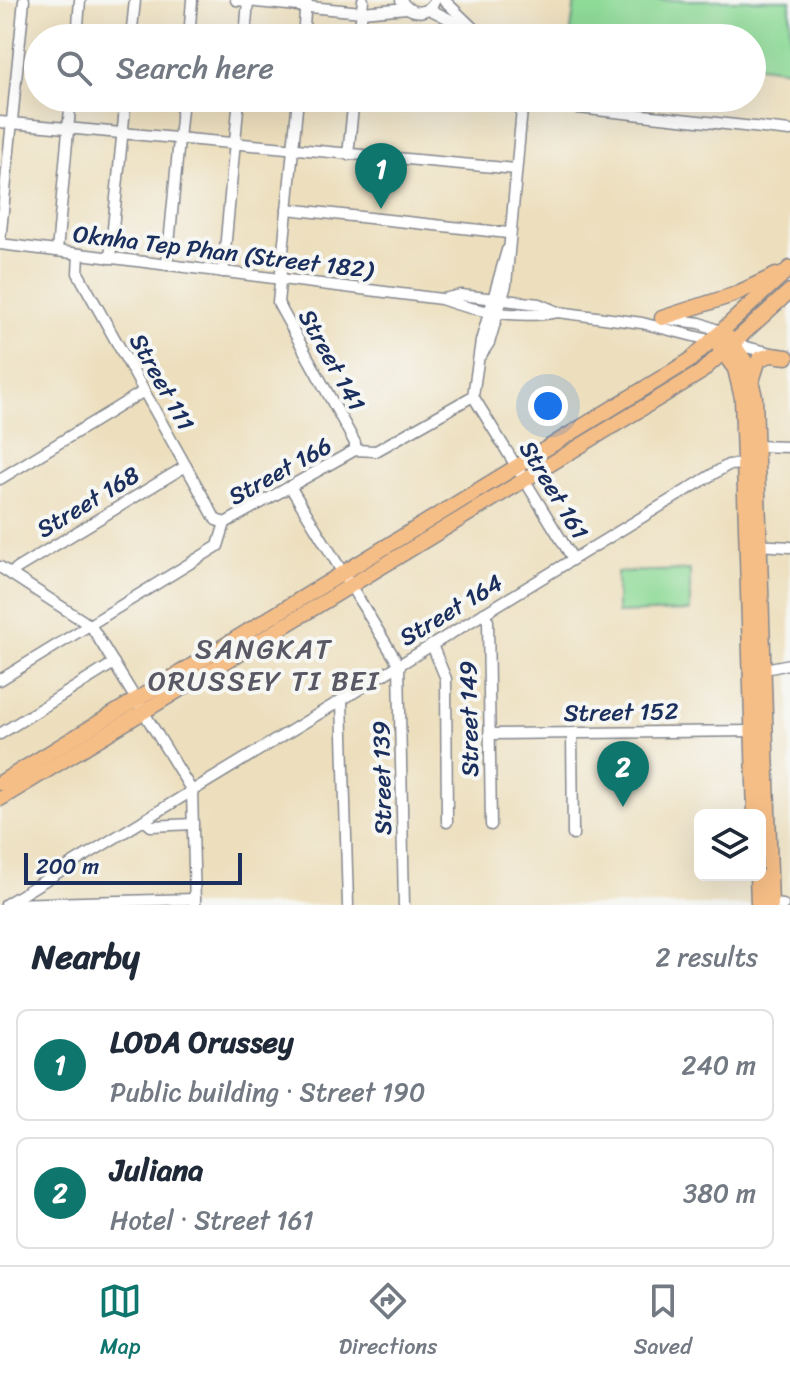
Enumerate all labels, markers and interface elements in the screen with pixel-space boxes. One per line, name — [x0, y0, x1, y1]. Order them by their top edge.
search box — [24, 24, 766, 112]
text: Search here — [116, 41, 274, 95]
icon: search — [52, 46, 96, 90]
pin: 1 — [355, 143, 407, 209]
street label: Oknha Tep Phan (Street 182) — [71, 213, 377, 291]
street label: Street 141 — [287, 301, 377, 419]
street label: Street 111 — [118, 325, 206, 439]
your location — [528, 386, 568, 426]
street label: Street 166 — [220, 425, 340, 517]
street label: Street 161 — [508, 432, 600, 548]
street label: Street 168 — [28, 455, 148, 549]
street label: Street 164 — [391, 562, 511, 658]
district label: SANGKAT ORUSSEY TI BEI — [148, 624, 380, 705]
street label: Street 149 — [447, 661, 491, 777]
street label: Street 152 — [563, 690, 679, 734]
street label: Street 139 — [360, 721, 404, 835]
pin: 2 — [597, 741, 649, 807]
map controls — [694, 809, 766, 881]
button: layers — [694, 809, 766, 881]
text: 200 m — [36, 847, 99, 886]
scale bar — [24, 849, 242, 885]
text: Nearby — [32, 927, 140, 987]
text: 2 results — [656, 934, 758, 980]
text: LODA Orussey — [110, 1015, 293, 1069]
text: 1 — [54, 1042, 66, 1088]
text: 240 m — [682, 1042, 756, 1088]
text: Public building · Street 190 — [110, 1069, 425, 1115]
text: Juliana — [110, 1143, 203, 1197]
text: 2 — [52, 1170, 68, 1216]
text: 380 m — [683, 1170, 756, 1216]
text: Hotel · Street 161 — [110, 1197, 314, 1243]
tab: Map — [98, 1279, 142, 1366]
tab: Directions — [339, 1279, 437, 1366]
tab: Saved — [634, 1279, 692, 1366]

